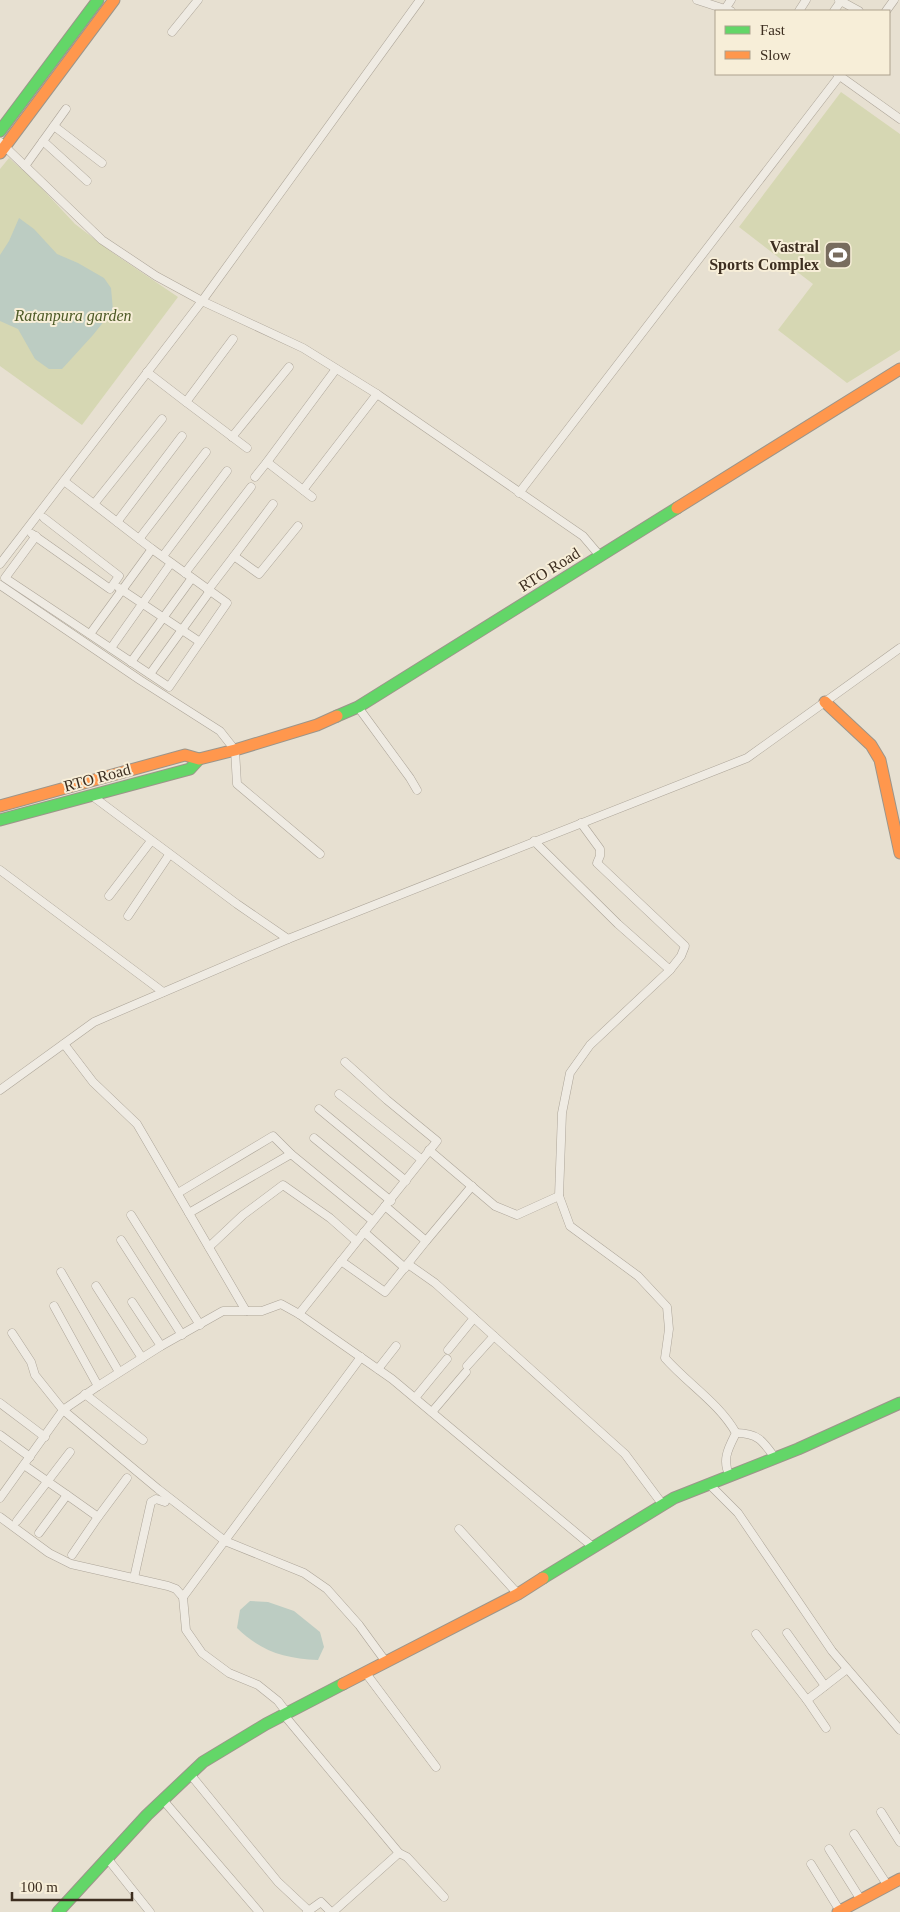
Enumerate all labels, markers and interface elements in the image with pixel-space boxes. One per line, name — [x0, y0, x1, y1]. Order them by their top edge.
legend — [715, 10, 890, 75]
text: Fast — [760, 22, 786, 38]
text: Slow — [760, 47, 791, 63]
place label: Vastral Sports Complex — [709, 238, 820, 274]
sports icon: Vastral Sports Complex — [823, 240, 853, 270]
park label: Ratanpura garden — [13, 307, 132, 325]
street label: RTO Road — [516, 544, 583, 595]
street label: RTO Road — [62, 760, 132, 795]
scale bar — [12, 1870, 132, 1902]
text: 100 m — [20, 1879, 58, 1895]

